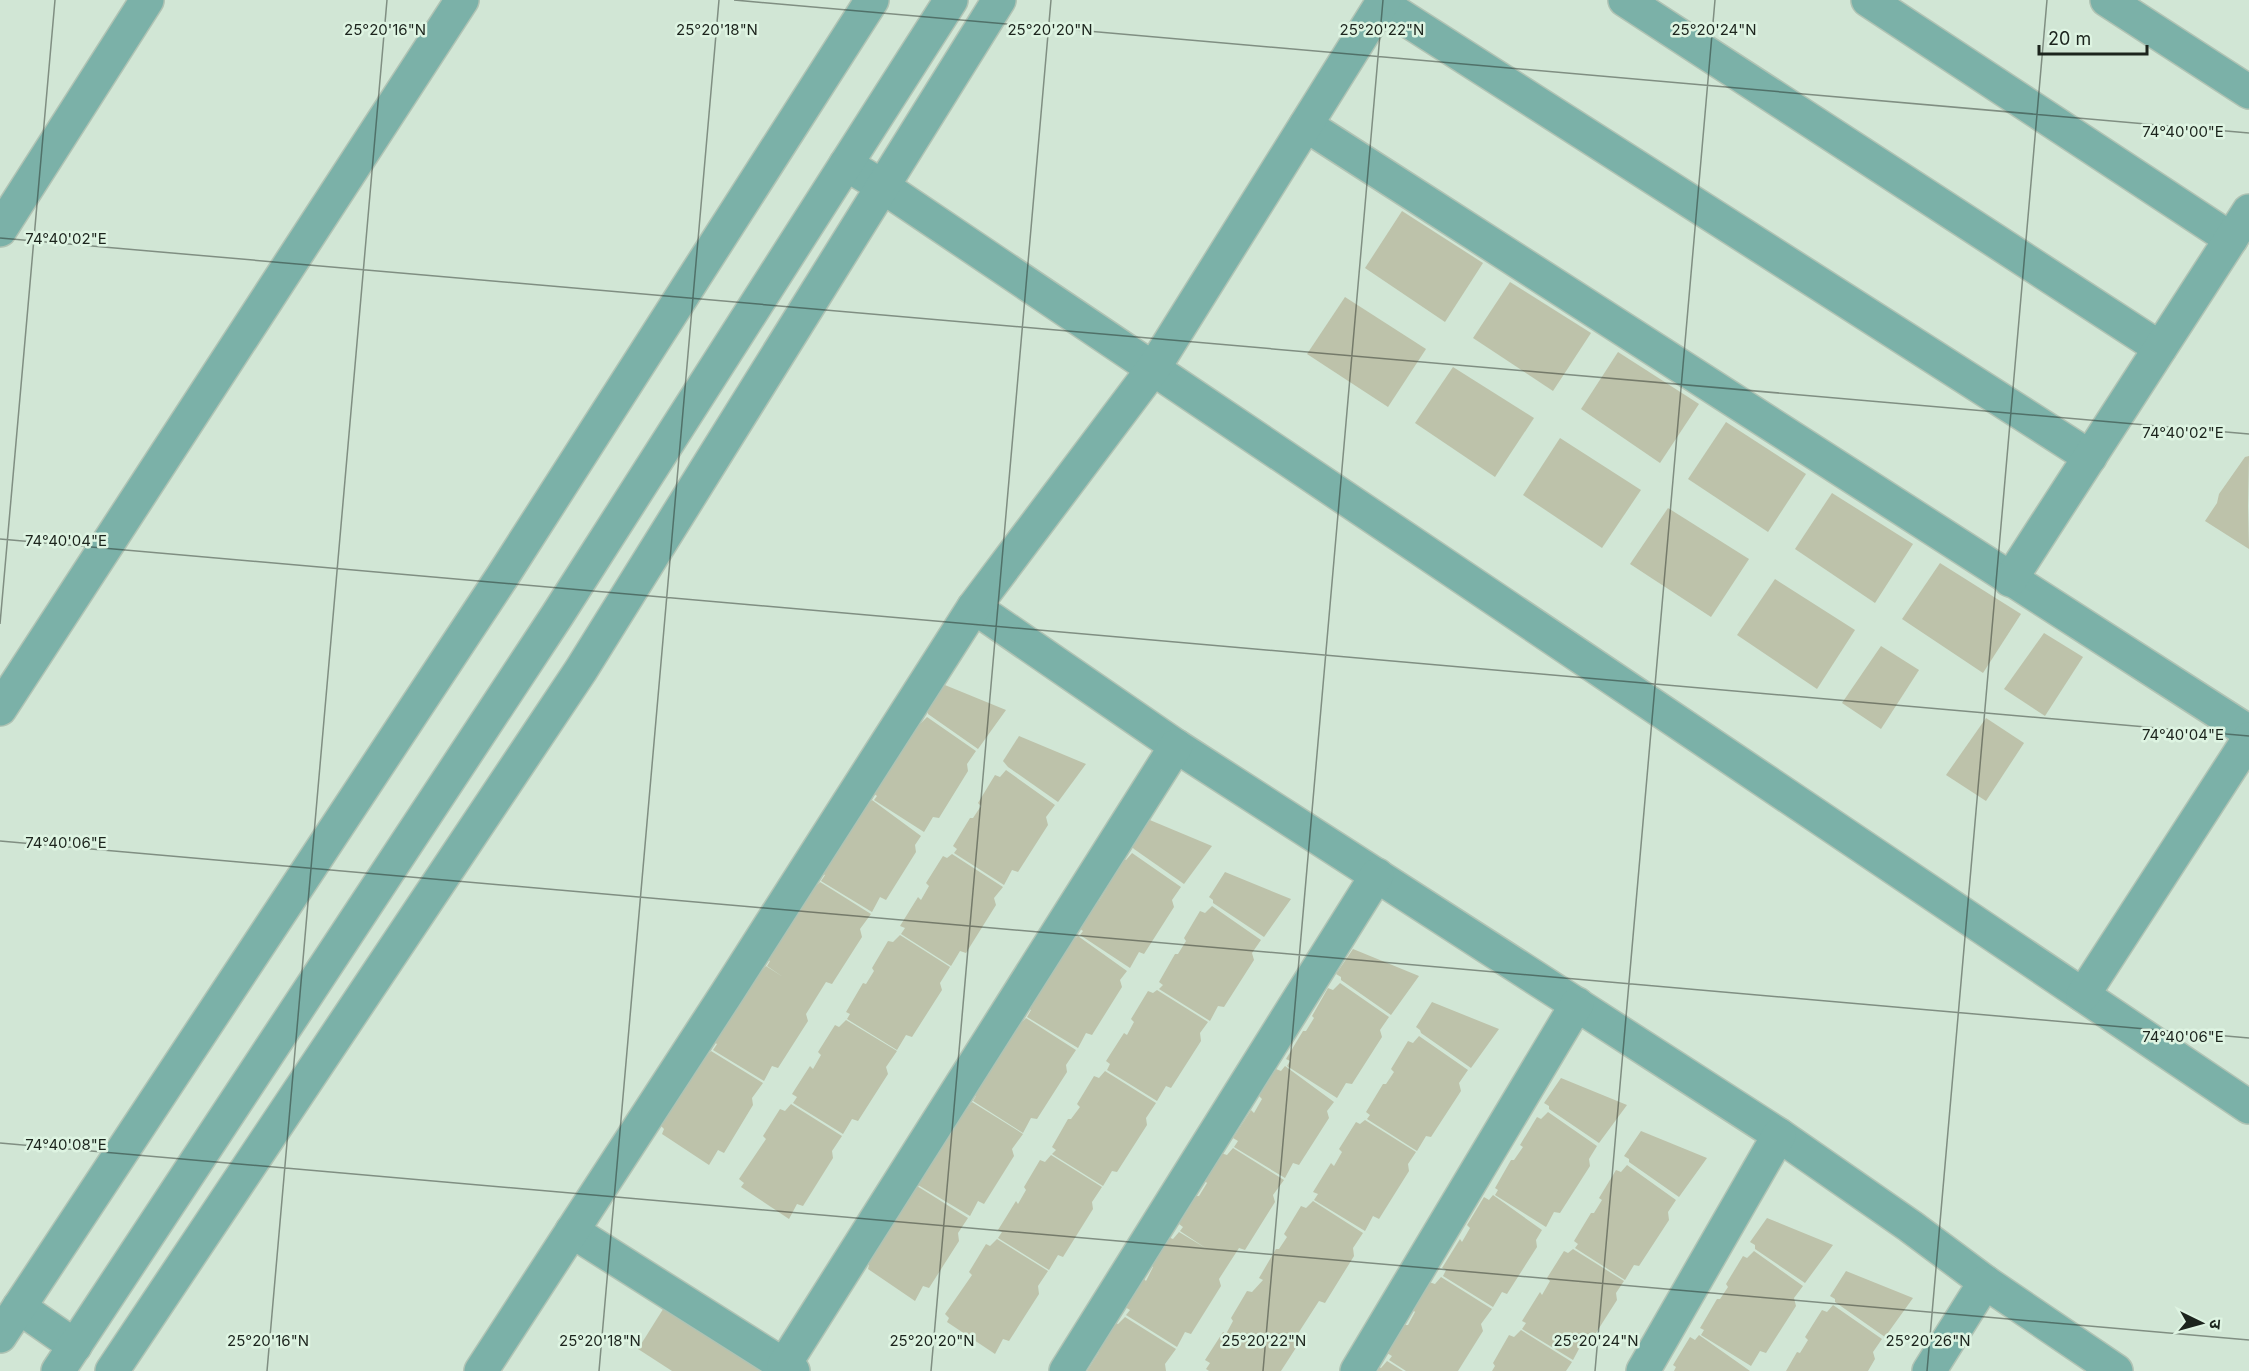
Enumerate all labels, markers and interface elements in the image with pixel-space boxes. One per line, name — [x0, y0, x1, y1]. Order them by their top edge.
scale bar — [2039, 18, 2147, 56]
text: 25°20'16"N — [344, 20, 426, 39]
text: 25°20'18"N — [676, 20, 758, 39]
text: 25°20'20"N — [1007, 20, 1093, 39]
text: 25°20'22"N — [1340, 20, 1424, 39]
text: 25°20'24"N — [1671, 20, 1757, 39]
text: 20 m — [2048, 28, 2091, 49]
text: 74°40'00"E — [2142, 122, 2224, 141]
text: 74°40'02"E — [25, 229, 107, 248]
text: 74°40'02"E — [2142, 423, 2224, 442]
text: 74°40'04"E — [25, 531, 107, 550]
text: 74°40'04"E — [2142, 725, 2224, 744]
text: 74°40'06"E — [25, 833, 107, 852]
text: 74°40'06"E — [2142, 1027, 2224, 1046]
text: 74°40'08"E — [25, 1135, 107, 1154]
north arrow — [2171, 1293, 2231, 1353]
text: उ — [2206, 1319, 2226, 1330]
text: 25°20'16"N — [227, 1331, 309, 1350]
text: 25°20'18"N — [559, 1331, 641, 1350]
text: 25°20'20"N — [889, 1331, 975, 1350]
text: 25°20'22"N — [1222, 1331, 1306, 1350]
text: 25°20'24"N — [1553, 1331, 1639, 1350]
text: 25°20'26"N — [1886, 1331, 1970, 1350]

